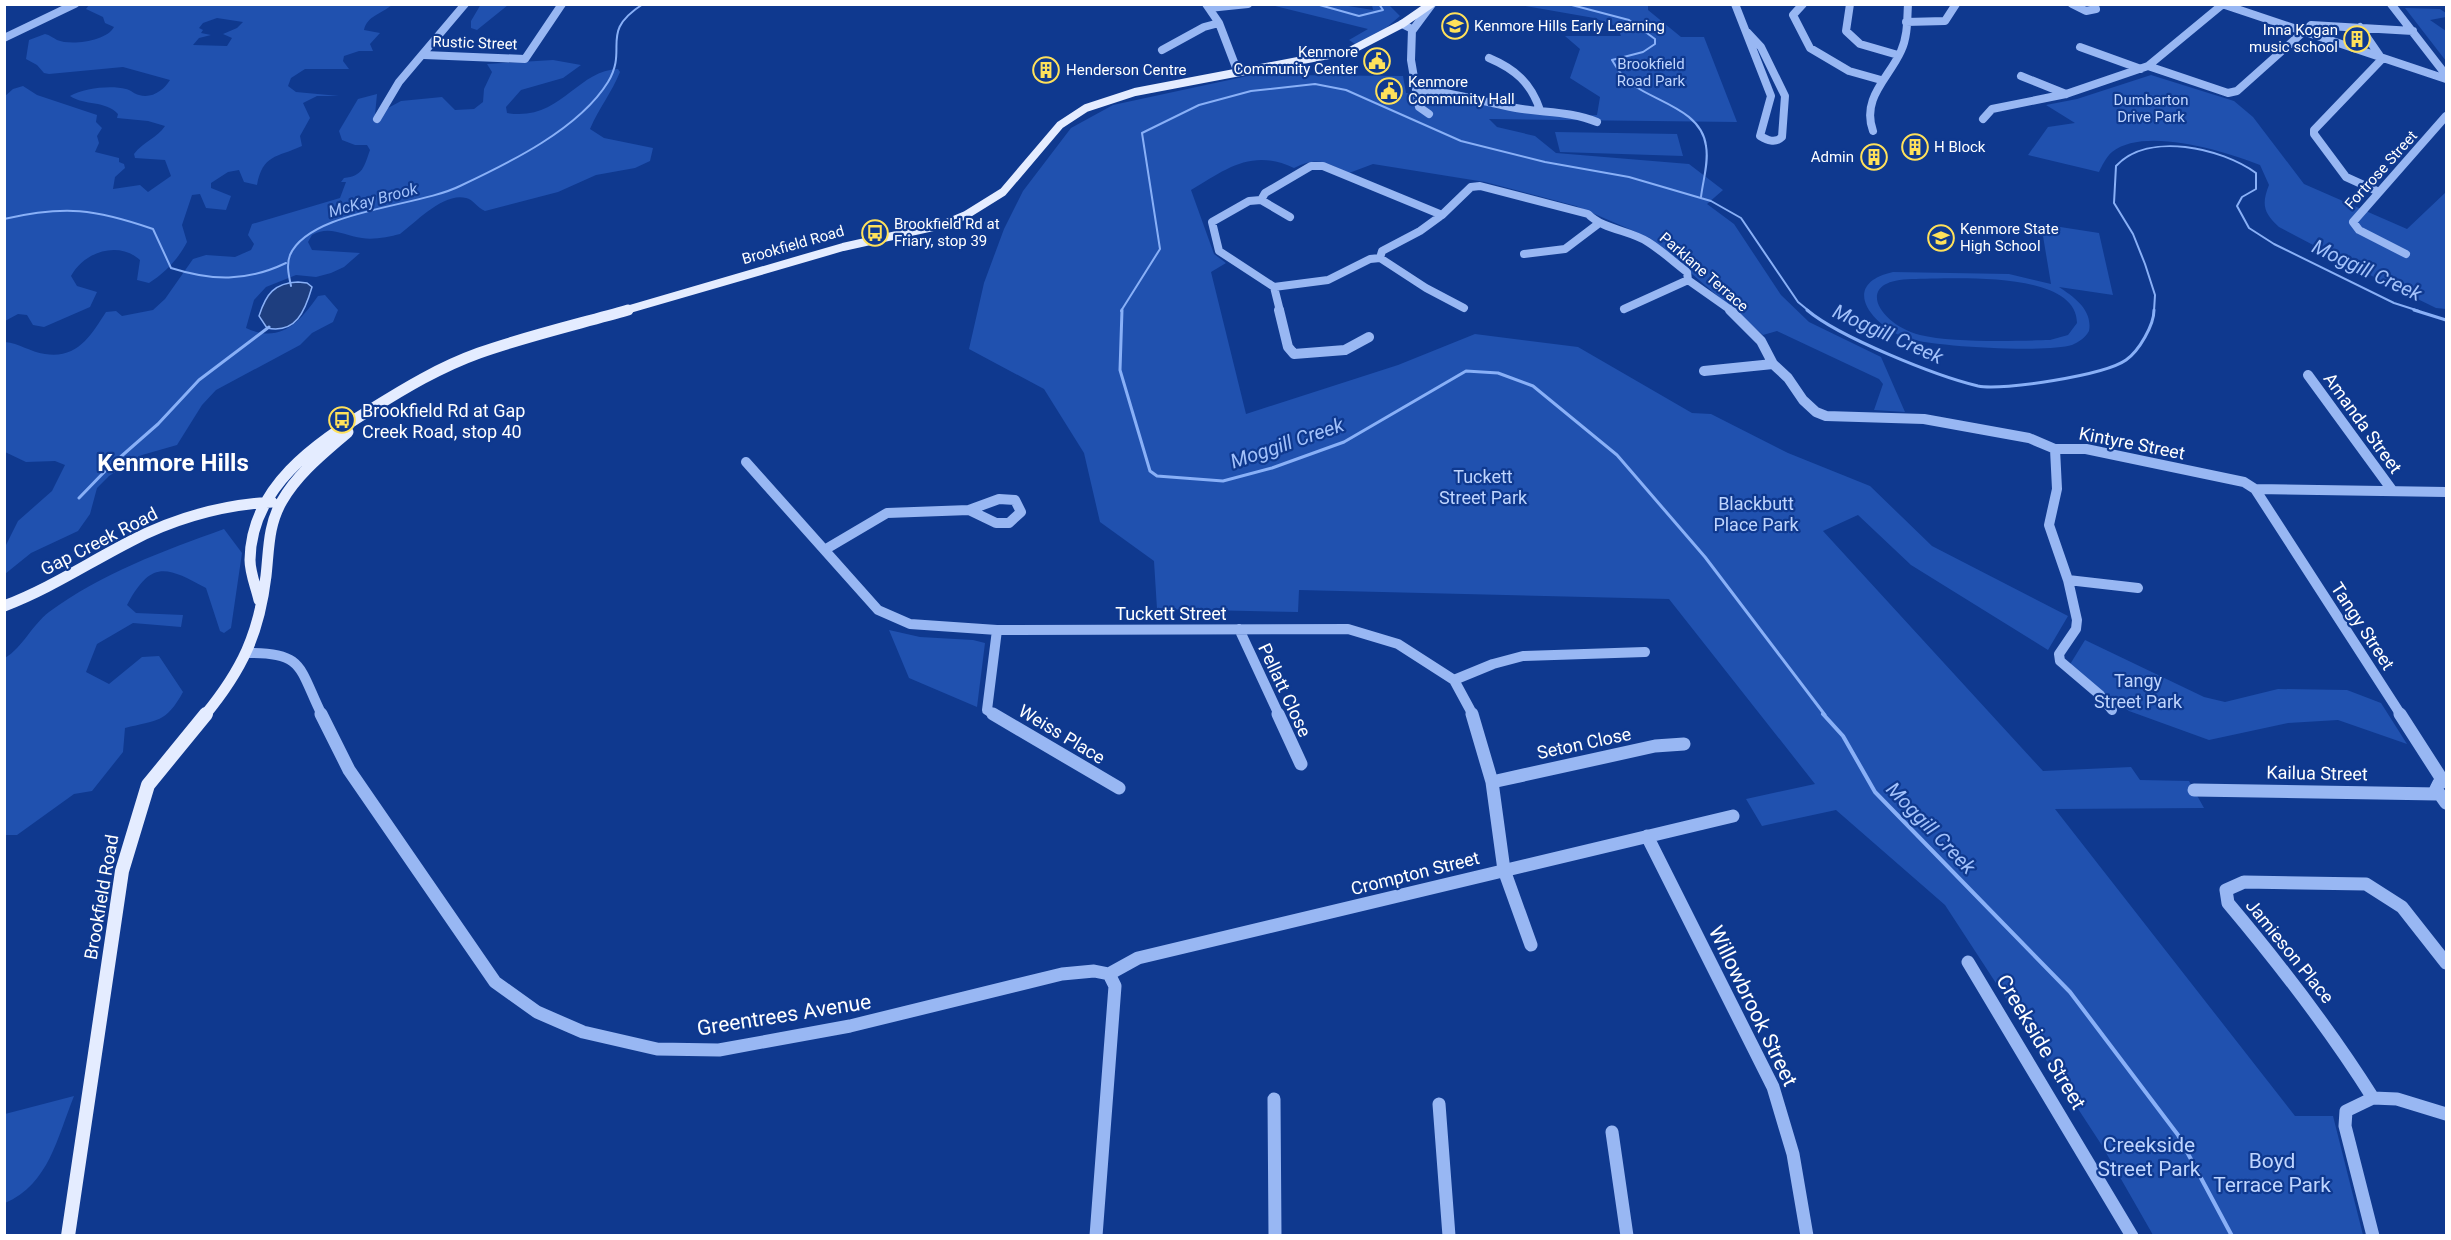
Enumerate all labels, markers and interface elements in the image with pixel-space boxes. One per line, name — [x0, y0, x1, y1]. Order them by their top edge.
school or university icon: Kenmore Hills Early Learning — [1440, 11, 1470, 41]
place label: Kenmore Hills Early Learning — [1474, 17, 1665, 35]
place label: Inna Kogan music school — [2249, 21, 2338, 56]
building icon: Inna Kogan music school — [2342, 24, 2372, 54]
street label: Rustic Street — [432, 33, 518, 53]
place label: Kenmore Community Center — [1234, 43, 1358, 78]
public building icon: Kenmore Community Center — [1362, 46, 1392, 76]
building icon: Henderson Centre — [1031, 55, 1061, 85]
park label: Brookfield Road Park — [1617, 55, 1686, 90]
place label: Henderson Centre — [1066, 61, 1187, 79]
place label: Kenmore Community Hall — [1408, 73, 1515, 108]
public building icon: Kenmore Community Hall — [1374, 76, 1404, 106]
park label: Dumbarton Drive Park — [2114, 91, 2188, 126]
street label: Fortrose Street — [2341, 127, 2421, 213]
building icon: H Block — [1900, 132, 1930, 162]
place label: H Block — [1934, 138, 1986, 156]
building icon: Admin — [1859, 142, 1889, 172]
place label: Admin — [1811, 148, 1854, 166]
water label: McKay Brook — [326, 179, 421, 221]
place label: Brookfield Rd at Friary, stop 39 — [894, 215, 1000, 250]
bus stop icon: Brookfield Rd at Friary, stop 39 — [860, 218, 890, 248]
place label: Kenmore State High School — [1960, 220, 2059, 255]
street label: Brookfield Road — [740, 222, 846, 268]
school or university icon: Kenmore State High School — [1926, 223, 1956, 253]
street label: Parklane Terrace — [1656, 229, 1752, 315]
water label: Moggill Creek — [2308, 234, 2427, 306]
water label: Moggill Creek — [1829, 299, 1948, 369]
street label: Amanda Street — [2319, 369, 2407, 477]
place label: Brookfield Rd at Gap Creek Road, stop 40 — [362, 400, 525, 442]
bus stop icon: Brookfield Rd at Gap Creek Road, stop 40 — [327, 405, 357, 435]
water label: Moggill Creek — [1227, 412, 1348, 474]
street label: Kintyre Street — [2077, 422, 2187, 464]
district label: Kenmore Hills — [97, 449, 249, 477]
park label: Tuckett Street Park — [1439, 466, 1528, 508]
park label: Blackbutt Place Park — [1713, 493, 1799, 535]
street label: Gap Creek Road — [37, 503, 161, 579]
street label: Tangy Street — [2327, 578, 2399, 674]
street label: Tuckett Street — [1115, 603, 1227, 624]
street label: Pellatt Close — [1254, 640, 1316, 740]
park label: Tangy Street Park — [2094, 670, 2183, 712]
street label: Weiss Place — [1015, 700, 1109, 768]
street label: Seton Close — [1535, 723, 1633, 763]
street label: Kailua Street — [2266, 762, 2368, 784]
water label: Moggill Creek — [1881, 777, 1982, 880]
street label: Brookfield Road — [80, 833, 122, 961]
street label: Crompton Street — [1349, 847, 1482, 899]
street label: Jamieson Place — [2242, 895, 2338, 1007]
street label: Willowbrook Street — [1704, 922, 1802, 1090]
street label: Creekside Street — [1991, 970, 2091, 1114]
street label: Greentrees Avenue — [695, 989, 873, 1041]
park label: Creekside Street Park — [2098, 1133, 2201, 1181]
park label: Boyd Terrace Park — [2213, 1149, 2331, 1197]

